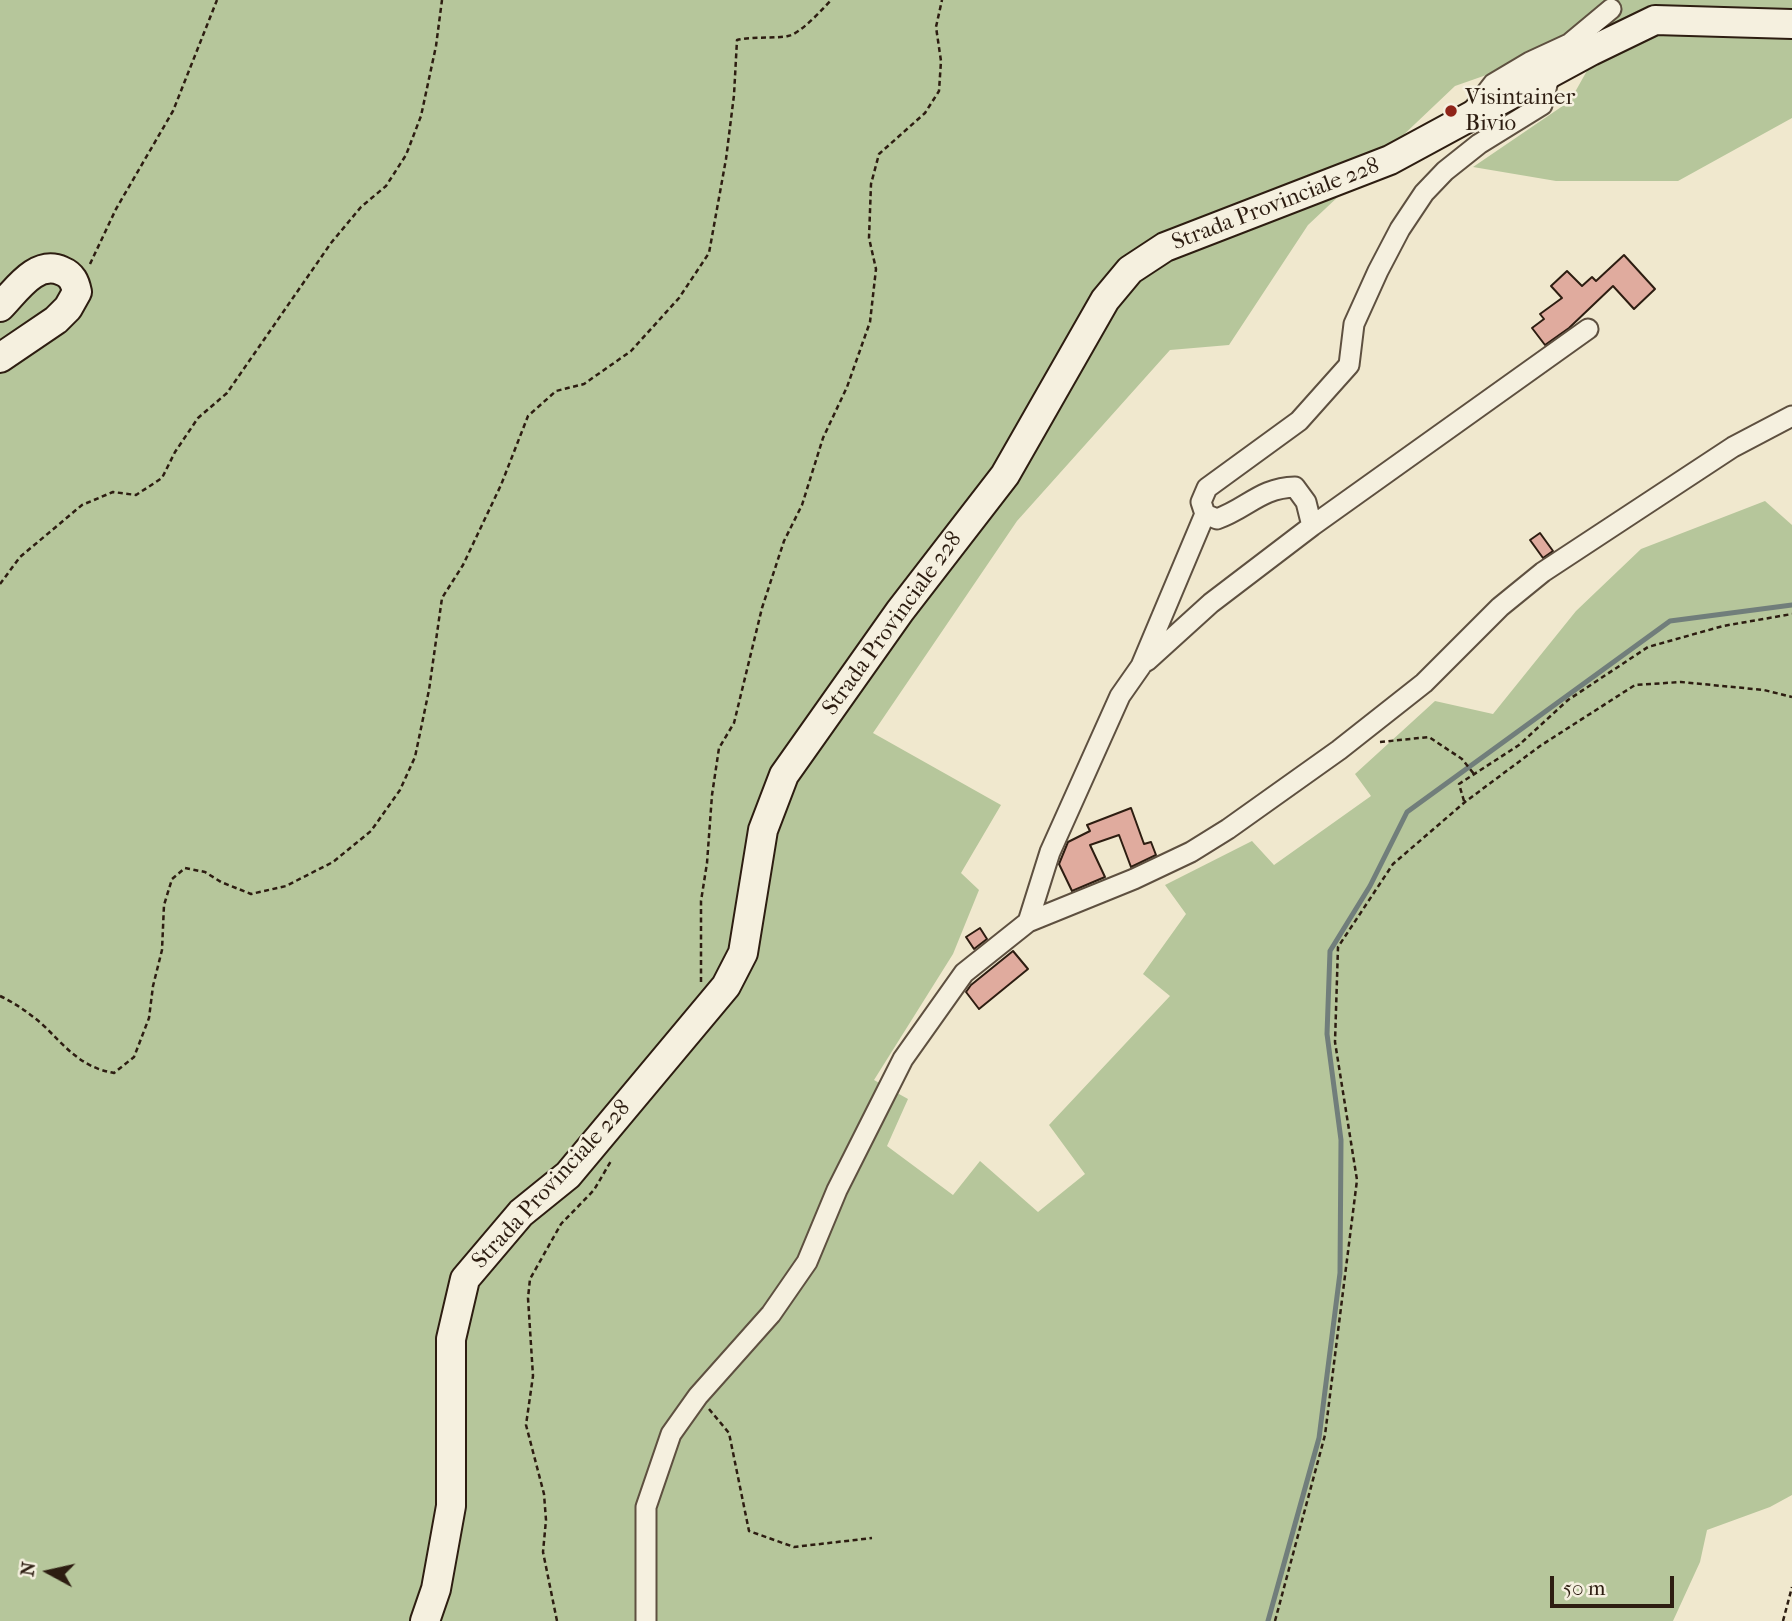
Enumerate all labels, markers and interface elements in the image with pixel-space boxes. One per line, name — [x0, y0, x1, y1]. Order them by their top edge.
place label: Visintainer Bivio — [1465, 84, 1575, 138]
marker: Visintainer Bivio — [1443, 103, 1459, 119]
street label: Strada Provinciale 228 — [1168, 153, 1384, 257]
street label: Strada Provinciale 228 — [817, 527, 969, 721]
street label: Strada Provinciale 228 — [467, 1095, 637, 1275]
north arrow — [14, 1537, 84, 1607]
text: N — [16, 1560, 40, 1578]
scale bar — [1554, 1562, 1678, 1606]
text: 50 m — [1563, 1576, 1606, 1600]

